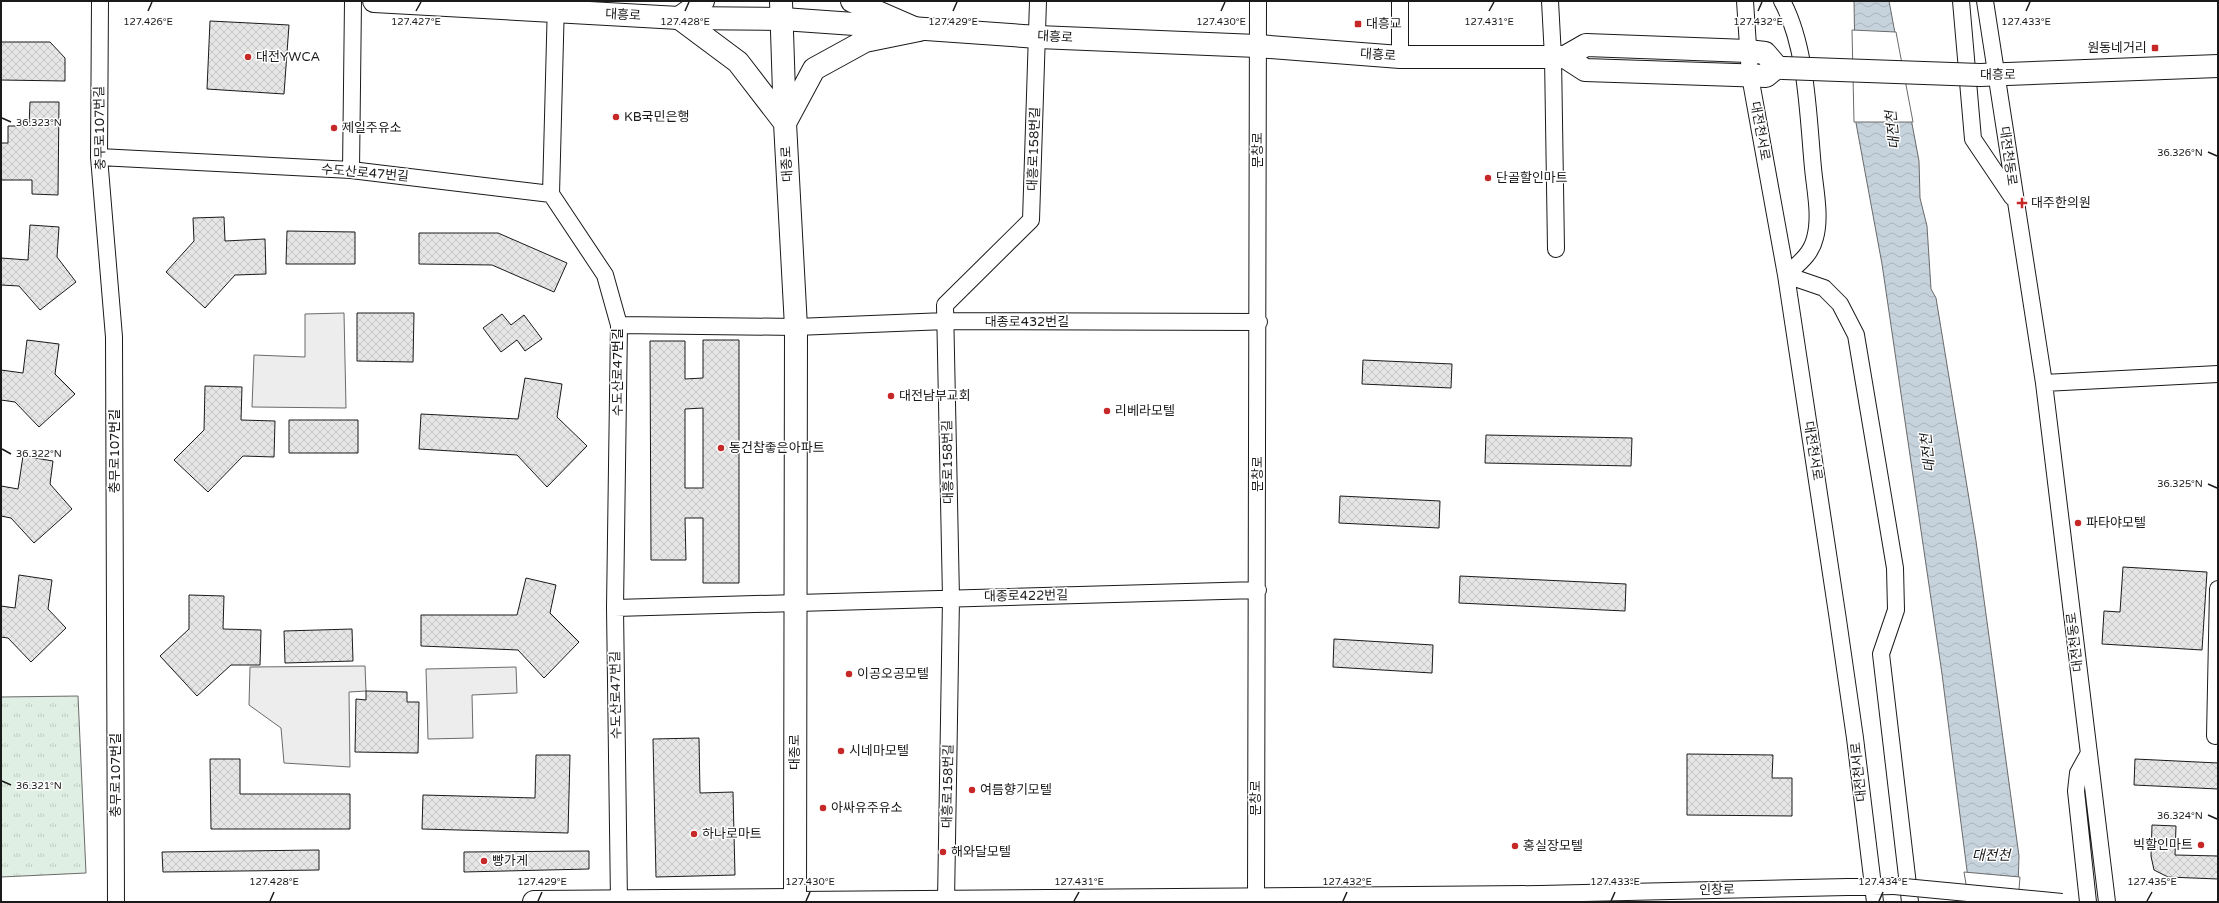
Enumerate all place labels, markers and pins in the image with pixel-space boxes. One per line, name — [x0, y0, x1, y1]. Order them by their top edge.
place label: 대흥교 — [1366, 16, 1402, 32]
marker: 대흥교 — [1353, 19, 1363, 29]
place label: 원동네거리 — [2087, 40, 2147, 56]
marker: 원동네거리 — [2150, 43, 2160, 53]
place label: 대전YWCA — [256, 49, 321, 65]
marker: 대전YWCA — [243, 52, 253, 62]
place label: KB국민은행 — [624, 109, 690, 125]
marker: KB국민은행 — [611, 112, 621, 122]
place label: 제일주유소 — [342, 120, 402, 136]
marker: 제일주유소 — [329, 123, 339, 133]
place label: 단골할인마트 — [1496, 170, 1568, 186]
marker: 단골할인마트 — [1483, 173, 1493, 183]
place label: 대주한의원 — [2031, 195, 2091, 211]
marker: 대주한의원 — [2016, 197, 2028, 209]
place label: 대전남부교회 — [899, 388, 971, 404]
marker: 대전남부교회 — [886, 391, 896, 401]
place label: 리베라모텔 — [1115, 403, 1175, 419]
marker: 리베라모텔 — [1102, 406, 1112, 416]
place label: 동건참좋은아파트 — [729, 440, 825, 456]
marker: 동건참좋은아파트 — [716, 443, 726, 453]
place label: 파타야모텔 — [2086, 515, 2146, 531]
marker: 파타야모텔 — [2073, 518, 2083, 528]
place label: 이공오공모텔 — [857, 666, 929, 682]
marker: 이공오공모텔 — [844, 669, 854, 679]
place label: 시네마모텔 — [849, 743, 909, 759]
marker: 시네마모텔 — [836, 746, 846, 756]
place label: 여름향기모텔 — [980, 782, 1052, 798]
marker: 여름향기모텔 — [967, 785, 977, 795]
place label: 아싸유주유소 — [831, 800, 903, 816]
marker: 아싸유주유소 — [818, 803, 828, 813]
place label: 하나로마트 — [702, 826, 762, 842]
marker: 하나로마트 — [689, 829, 699, 839]
place label: 빅할인마트 — [2133, 837, 2193, 853]
place label: 홍실장모텔 — [1523, 838, 1583, 854]
marker: 빅할인마트 — [2196, 840, 2206, 850]
marker: 홍실장모텔 — [1510, 841, 1520, 851]
place label: 해와달모텔 — [951, 844, 1011, 860]
marker: 해와달모텔 — [938, 847, 948, 857]
place label: 빵가게 — [492, 853, 528, 869]
marker: 빵가게 — [479, 856, 489, 866]

